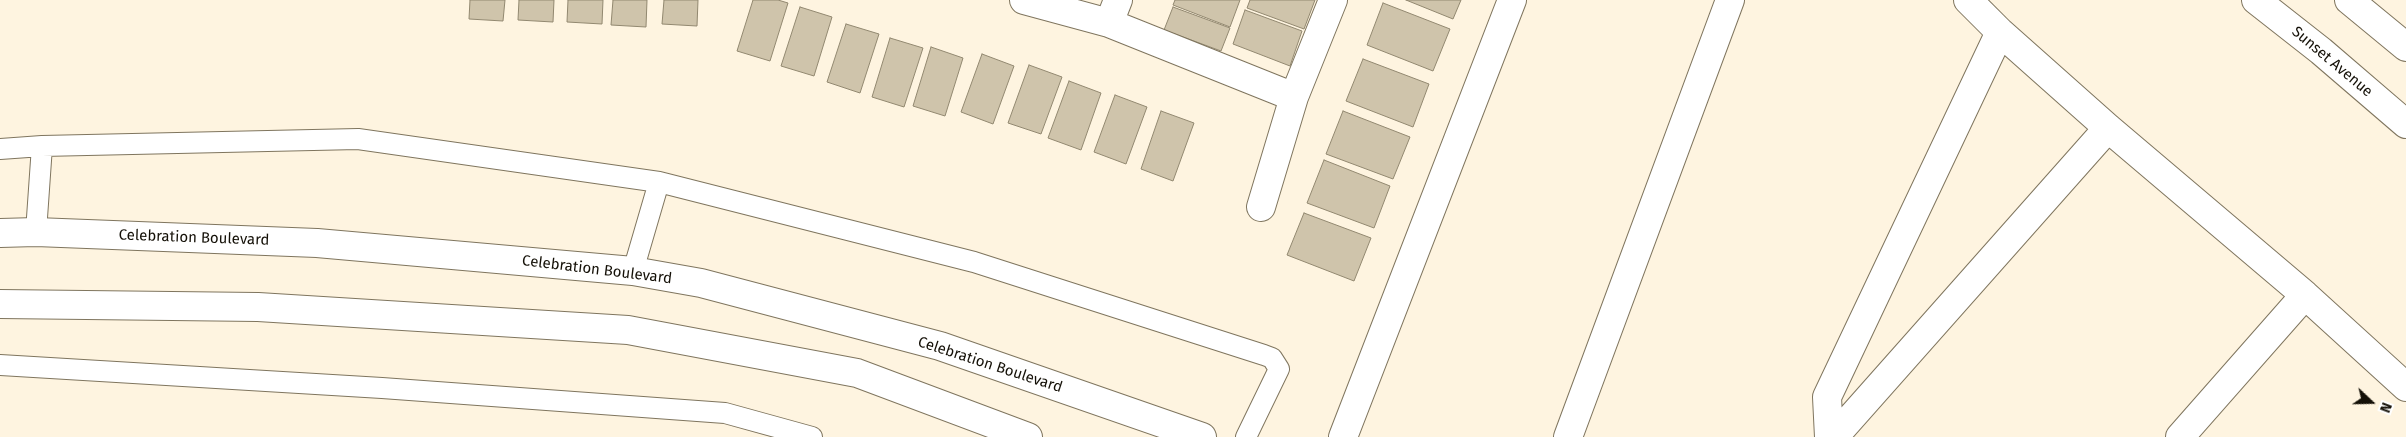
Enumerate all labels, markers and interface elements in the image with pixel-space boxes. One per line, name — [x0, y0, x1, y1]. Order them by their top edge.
street label: Sunset Avenue — [2288, 23, 2376, 101]
street label: Celebration Boulevard — [118, 226, 270, 250]
street label: Celebration Boulevard — [521, 252, 673, 288]
street label: Celebration Boulevard — [915, 333, 1065, 397]
north arrow — [2346, 377, 2396, 427]
text: N — [2376, 400, 2395, 415]

